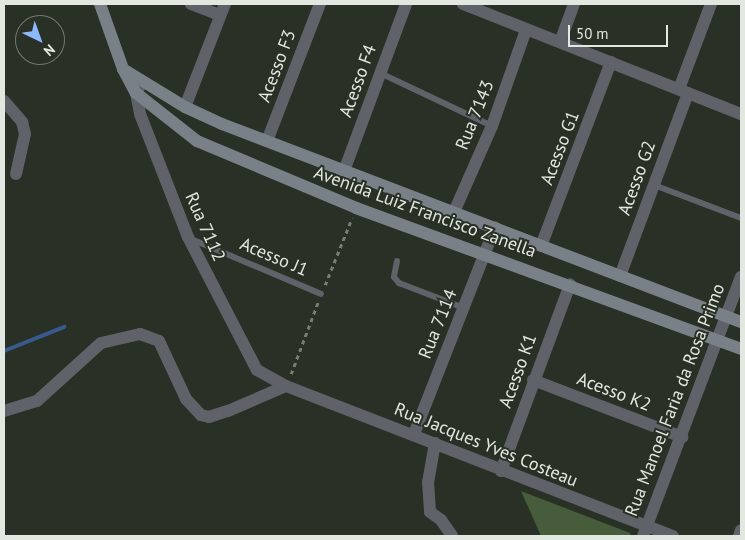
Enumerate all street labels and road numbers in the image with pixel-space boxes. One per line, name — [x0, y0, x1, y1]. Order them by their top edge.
street label: Acesso F3 — [253, 27, 301, 105]
street label: Acesso F4 — [335, 42, 381, 120]
street label: Rua 7143 — [451, 77, 499, 153]
street label: Acesso G1 — [536, 108, 584, 188]
street label: Acesso G2 — [614, 138, 660, 218]
street label: Avenida Luiz Francisco Zanella — [311, 162, 539, 262]
street label: Rua 7112 — [180, 189, 230, 265]
street label: Acesso J1 — [237, 233, 311, 281]
street label: Rua Manoel Faria da Rosa Primo — [621, 281, 729, 519]
street label: Rua 7114 — [414, 286, 462, 362]
street label: Acesso K1 — [495, 331, 541, 411]
street label: Acesso K2 — [574, 368, 654, 416]
street label: Rua Jacques Yves Costeau — [391, 398, 581, 492]

